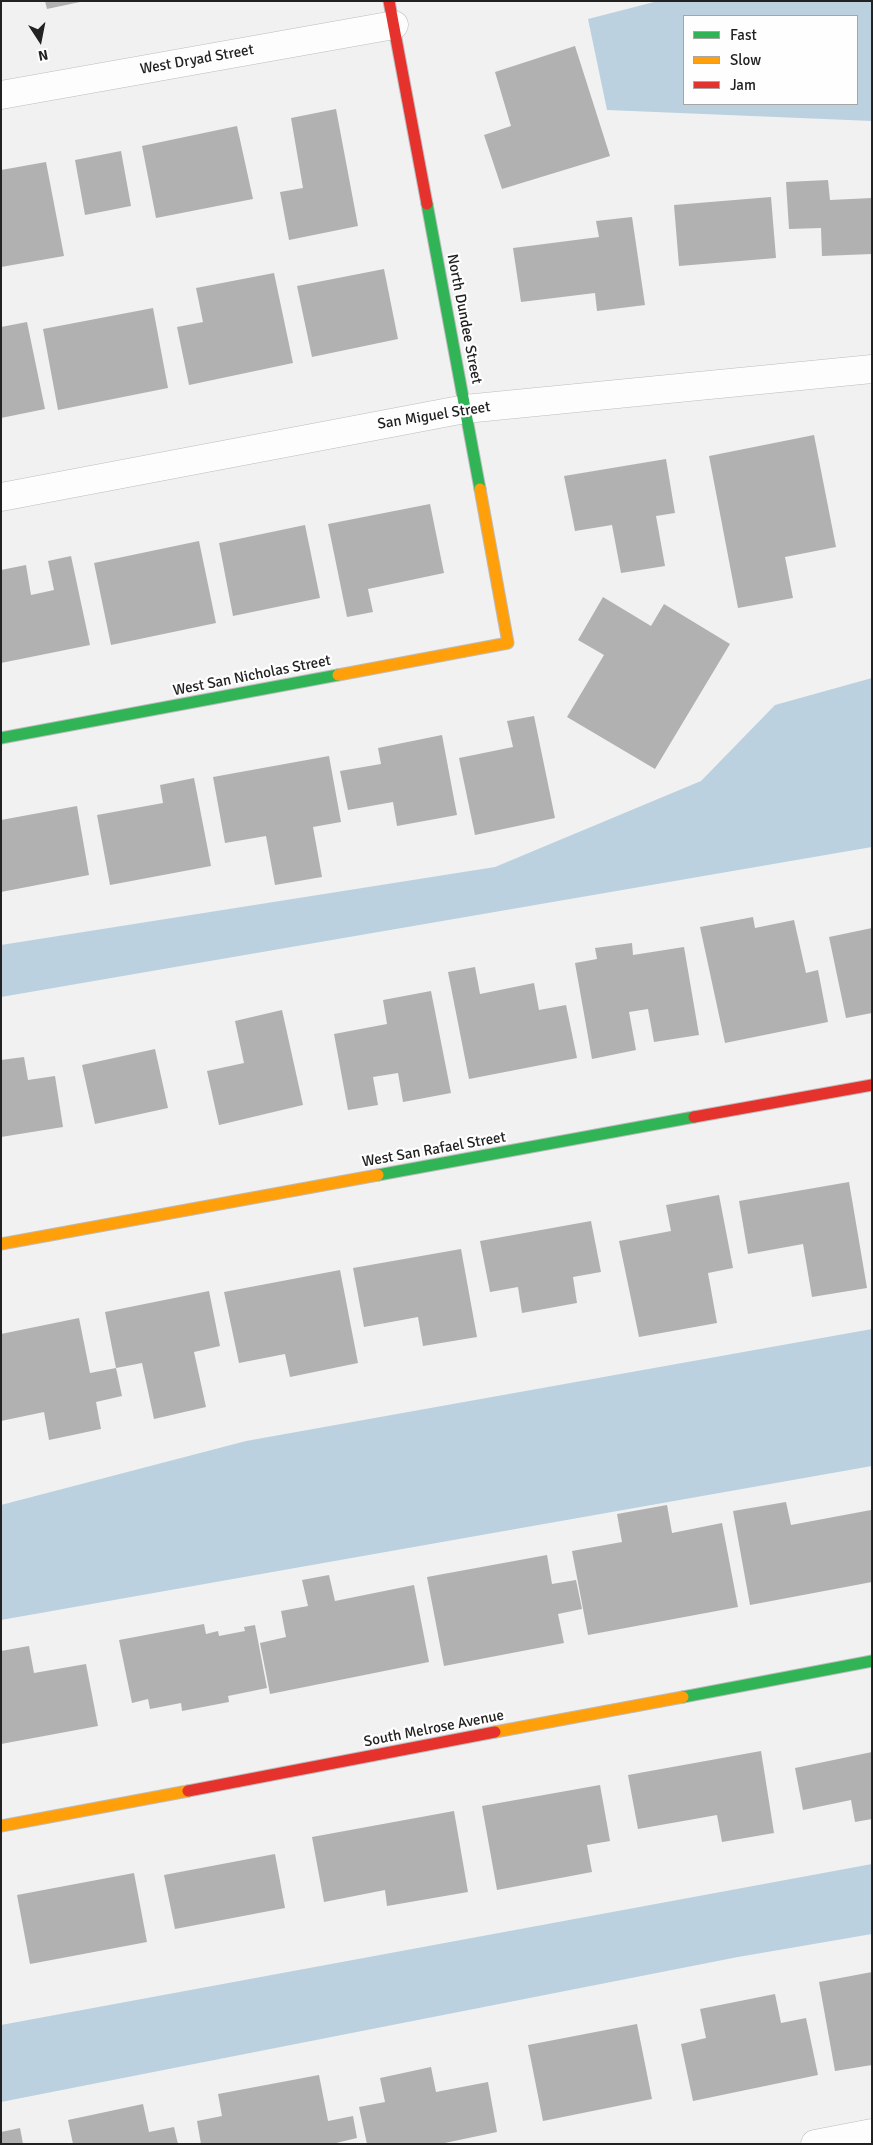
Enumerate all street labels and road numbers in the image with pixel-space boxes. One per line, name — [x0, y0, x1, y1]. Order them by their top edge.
street label: West Dryad Street — [139, 41, 255, 79]
street label: North Dundee Street — [443, 252, 485, 386]
street label: San Miguel Street — [376, 398, 492, 434]
street label: West San Nicholas Street — [172, 652, 332, 700]
street label: West San Rafael Street — [361, 1128, 507, 1172]
street label: South Melrose Avenue — [362, 1707, 506, 1751]

